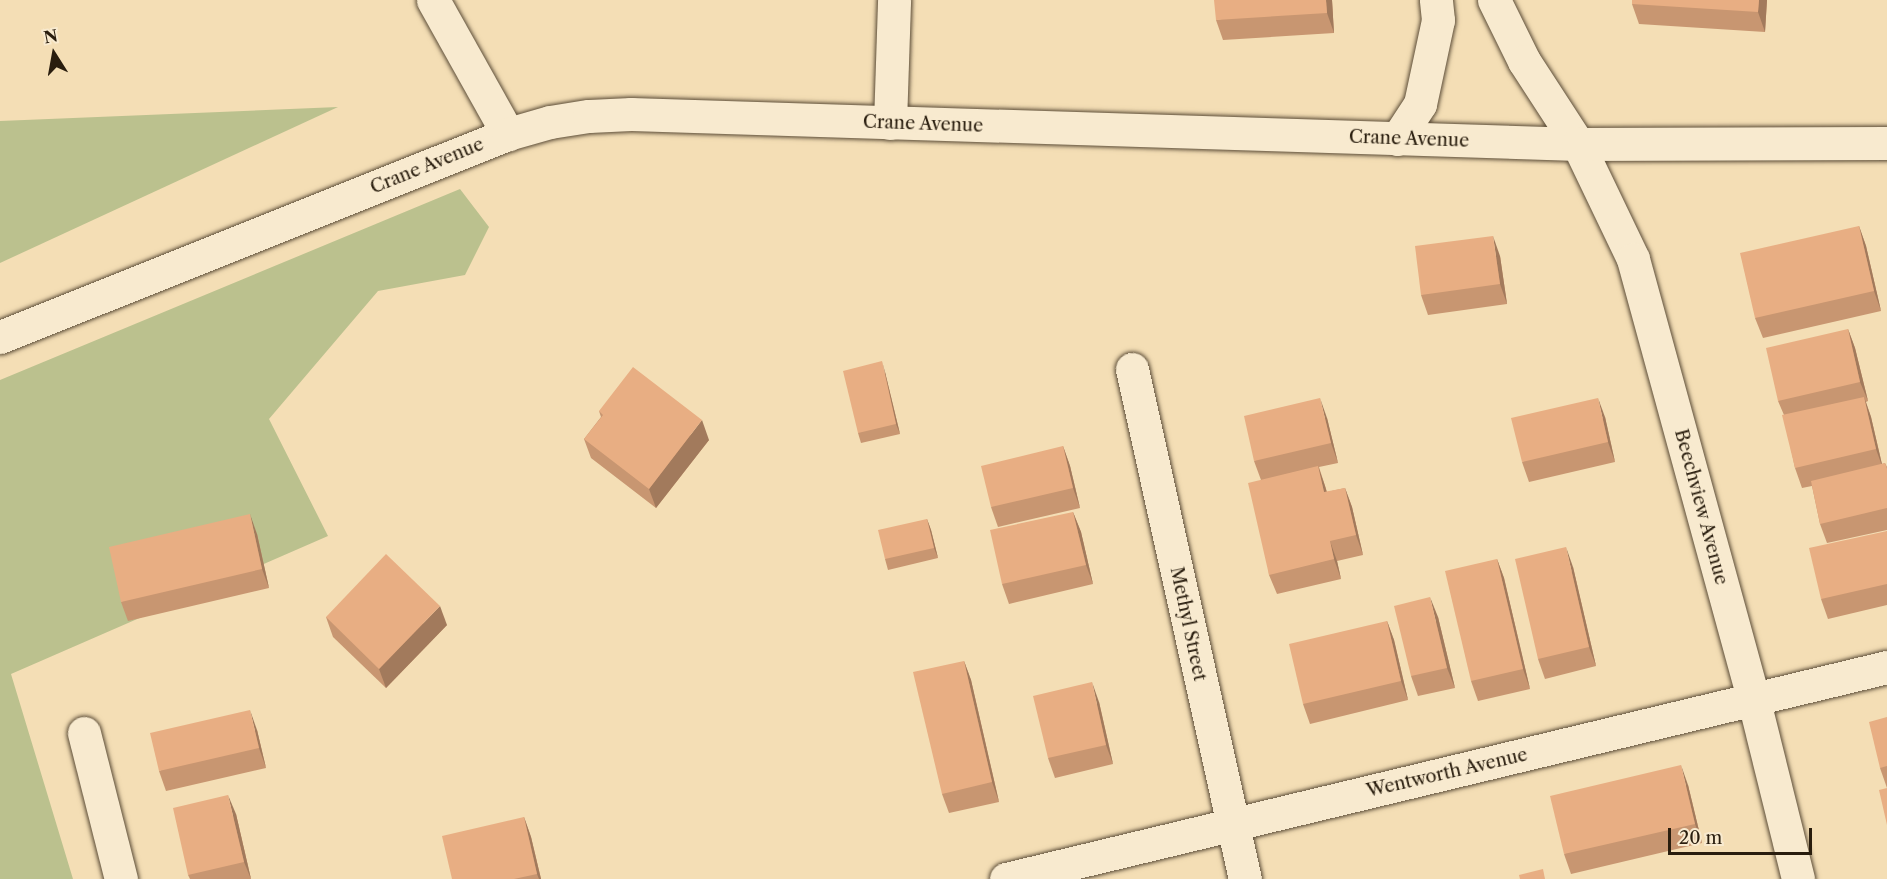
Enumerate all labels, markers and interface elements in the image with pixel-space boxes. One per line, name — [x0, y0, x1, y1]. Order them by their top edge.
north arrow — [24, 24, 84, 84]
text: N — [42, 25, 59, 47]
street label: Crane Avenue — [862, 111, 984, 137]
street label: Crane Avenue — [1348, 126, 1470, 152]
street label: Crane Avenue — [367, 133, 487, 199]
street label: Beechview Avenue — [1670, 426, 1732, 588]
street label: Methyl Street — [1165, 565, 1211, 683]
street label: Wentworth Avenue — [1364, 744, 1530, 802]
scale bar — [1671, 816, 1815, 854]
text: 20 m — [1679, 827, 1722, 849]

